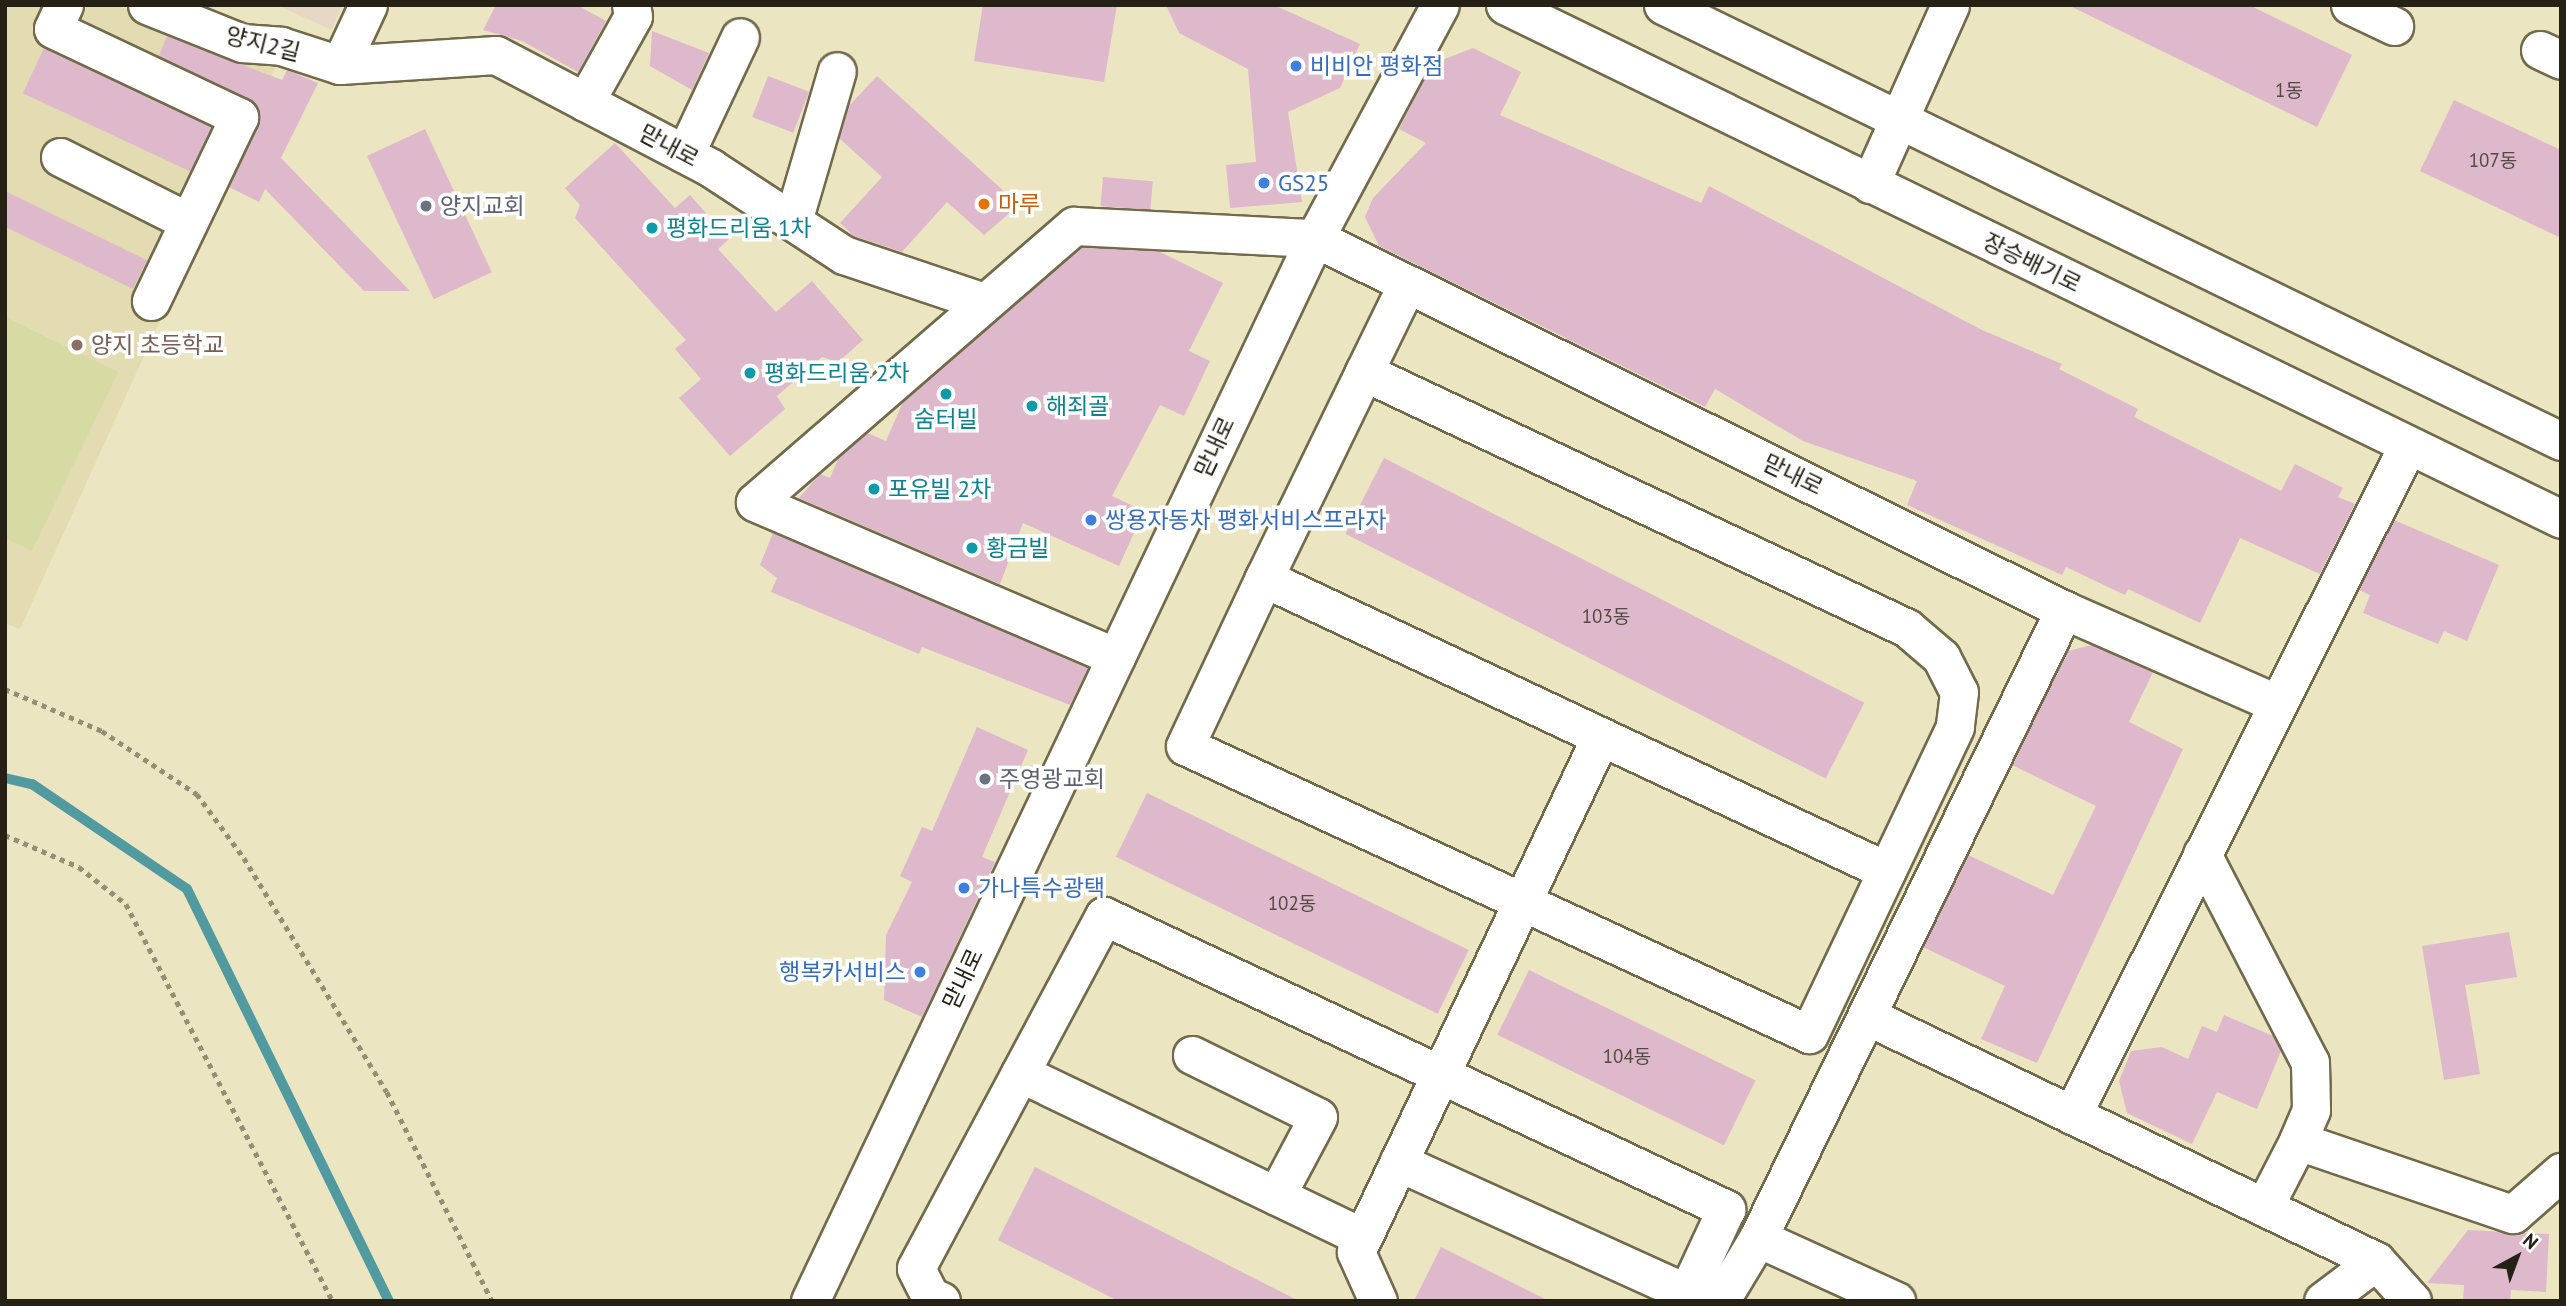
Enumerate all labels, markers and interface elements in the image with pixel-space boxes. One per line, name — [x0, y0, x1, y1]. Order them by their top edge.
street label: 양지2길 — [223, 21, 303, 67]
place label: 비비안 평화점 — [1310, 52, 1443, 80]
marker: 비비안 평화점 — [1288, 58, 1304, 74]
house number: 1동 — [2275, 80, 2303, 102]
street label: 맏내로 — [634, 119, 704, 173]
house number: 107동 — [2469, 150, 2517, 172]
place label: GS25 — [1278, 169, 1329, 197]
marker: GS25 — [1256, 175, 1272, 191]
place label: 마루 — [998, 190, 1040, 218]
place label: 양지교회 — [440, 192, 525, 220]
marker: 마루 — [976, 196, 992, 212]
marker: 양지교회 — [418, 198, 434, 214]
place label: 평화드리움 1차 — [666, 214, 812, 242]
marker: 평화드리움 1차 — [644, 220, 660, 236]
street label: 장승배기로 — [1978, 227, 2086, 299]
place label: 양지 초등학교 — [91, 331, 224, 359]
marker: 양지 초등학교 — [69, 337, 85, 353]
place label: 평화드리움 2차 — [764, 359, 910, 387]
marker: 평화드리움 2차 — [742, 365, 758, 381]
marker: 숨터빌 — [938, 386, 954, 402]
place label: 해죄골 — [1046, 392, 1109, 420]
marker: 해죄골 — [1024, 398, 1040, 414]
place label: 숨터빌 — [914, 405, 978, 433]
street label: 맏내로 — [1189, 412, 1241, 482]
street label: 맏내로 — [1758, 449, 1828, 501]
place label: 포유빌 2차 — [888, 475, 991, 503]
marker: 포유빌 2차 — [866, 481, 882, 497]
place label: 쌍용자동차 평화서비스프라자 — [1105, 506, 1386, 534]
marker: 쌍용자동차 평화서비스프라자 — [1083, 512, 1099, 528]
place label: 황금빌 — [986, 534, 1049, 562]
marker: 황금빌 — [964, 540, 980, 556]
house number: 103동 — [1582, 606, 1630, 628]
place label: 주영광교회 — [999, 765, 1105, 793]
marker: 주영광교회 — [977, 771, 993, 787]
place label: 가나특수광택 — [978, 874, 1105, 902]
marker: 가나특수광택 — [956, 880, 972, 896]
house number: 102동 — [1268, 893, 1316, 915]
street label: 맏내로 — [937, 944, 989, 1014]
place label: 행복카서비스 — [779, 958, 906, 986]
marker: 행복카서비스 — [912, 964, 928, 980]
house number: 104동 — [1603, 1046, 1651, 1068]
north arrow — [2482, 1222, 2552, 1292]
text: N — [2518, 1228, 2543, 1254]

